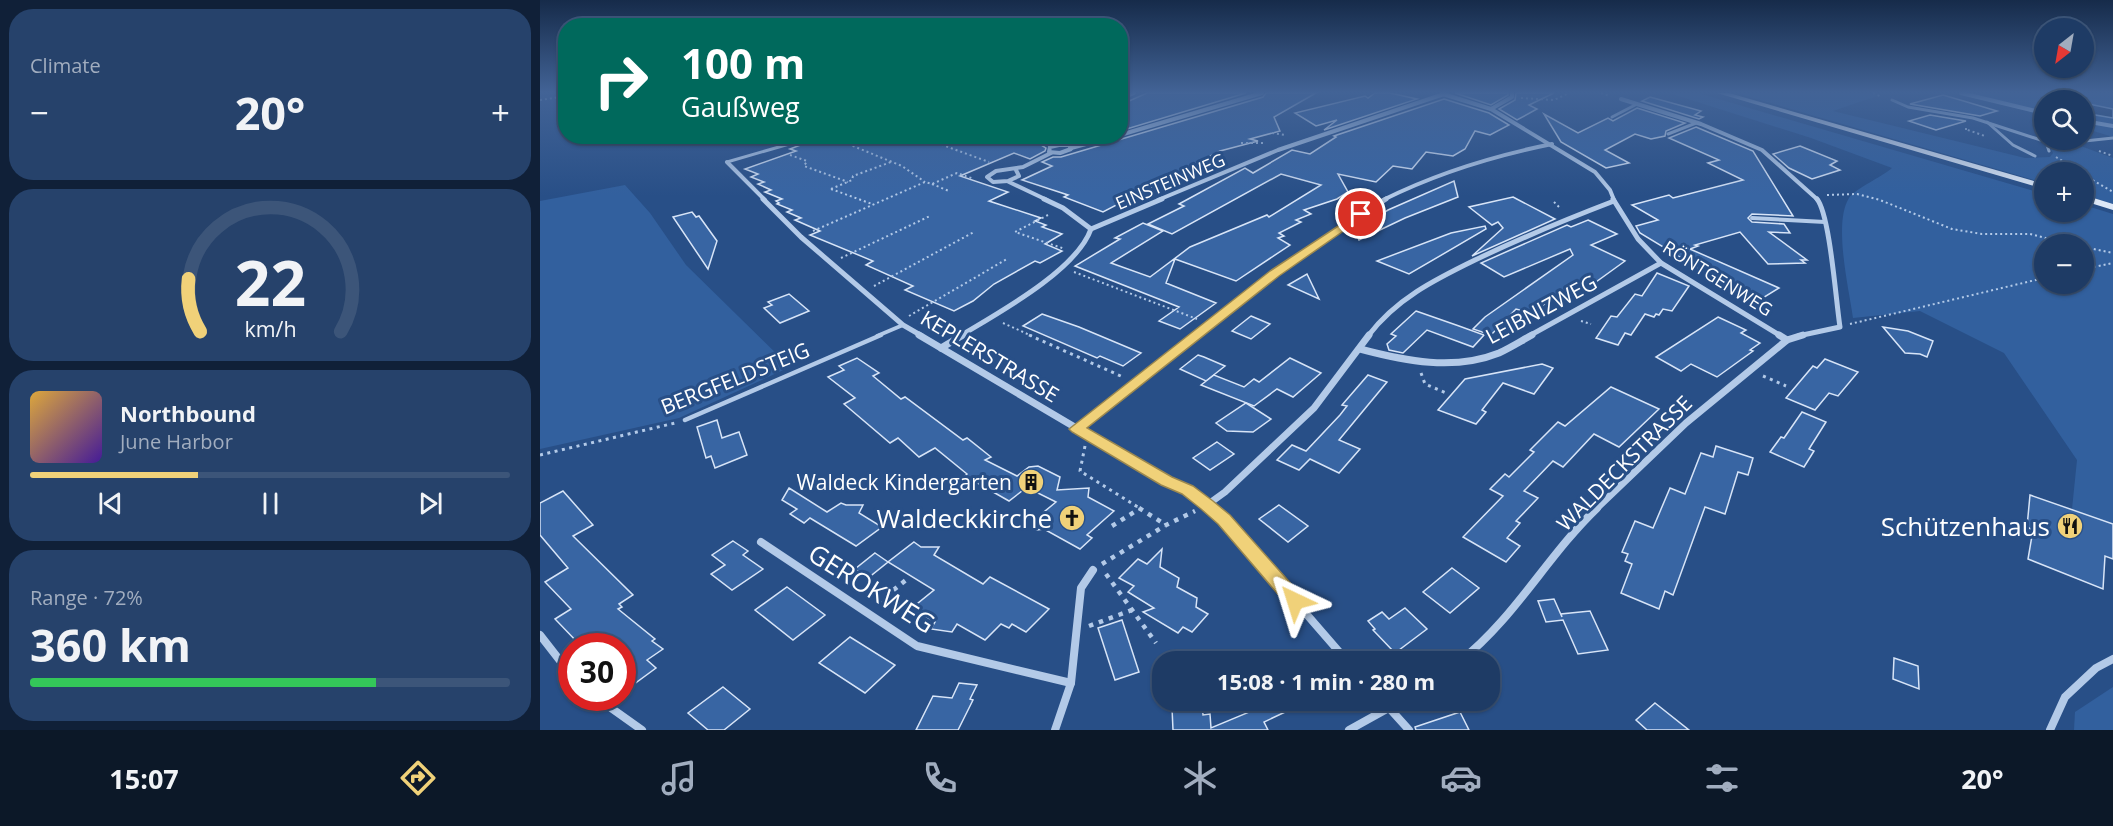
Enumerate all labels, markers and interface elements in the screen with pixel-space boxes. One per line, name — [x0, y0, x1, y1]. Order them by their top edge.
north arrow — [2034, 18, 2094, 78]
map controls — [2034, 18, 2094, 294]
text: 100 m — [681, 34, 805, 91]
icon: right — [582, 42, 660, 120]
text: Climate — [30, 52, 101, 79]
text: 20° — [235, 82, 305, 143]
text: Gaußweg — [681, 88, 800, 125]
text: − — [30, 90, 49, 135]
text: + — [491, 90, 510, 135]
button: search — [2034, 90, 2094, 150]
street label: EINSTEINWEG — [1112, 147, 1228, 215]
button: + — [2034, 162, 2094, 222]
pin — [1335, 188, 1386, 239]
icon: arrive — [1344, 197, 1377, 230]
button: − — [2034, 234, 2094, 294]
street label: RÖNTGENWEG — [1659, 235, 1777, 321]
text: 22 — [234, 239, 306, 324]
street label: LEIBNIZWEG — [1481, 268, 1601, 350]
street label: KEPLERSTRASSE — [916, 304, 1064, 408]
text: km/h — [244, 314, 296, 343]
street label: BERGFELDSTEIG — [656, 335, 814, 421]
street label: WALDECKSTRASSE — [1550, 389, 1698, 537]
text: Northbound — [120, 398, 256, 428]
text: June Harbor — [120, 428, 233, 455]
building icon: Waldeck Kindergarten — [1016, 467, 1046, 497]
place label: Waldeck Kindergarten — [796, 468, 1012, 496]
icon: previous — [94, 487, 127, 520]
icon: pause — [254, 487, 287, 520]
icon: next — [414, 487, 447, 520]
place label: Waldeckkirche — [877, 500, 1052, 536]
church icon: Waldeckkirche — [1057, 503, 1087, 533]
place label: Schützenhaus — [1881, 508, 2050, 544]
restaurant icon: Schützenhaus — [2055, 511, 2085, 541]
street label: GEROKWEG — [802, 535, 942, 641]
position arrow — [1263, 569, 1327, 633]
text: Range · 72% — [30, 584, 143, 611]
text: 360 km — [30, 614, 191, 675]
speed limit sign: 30 — [558, 633, 636, 711]
text: 15:08 · 1 min · 280 m — [1217, 666, 1435, 696]
icon: directions — [397, 757, 439, 799]
icon: music — [658, 757, 700, 799]
icon: phone — [919, 757, 961, 799]
icon: climate — [1179, 757, 1221, 799]
icon: car — [1440, 757, 1482, 799]
icon: filters — [1701, 757, 1743, 799]
text: 15:07 — [109, 760, 179, 797]
text: 20° — [1961, 760, 2004, 797]

